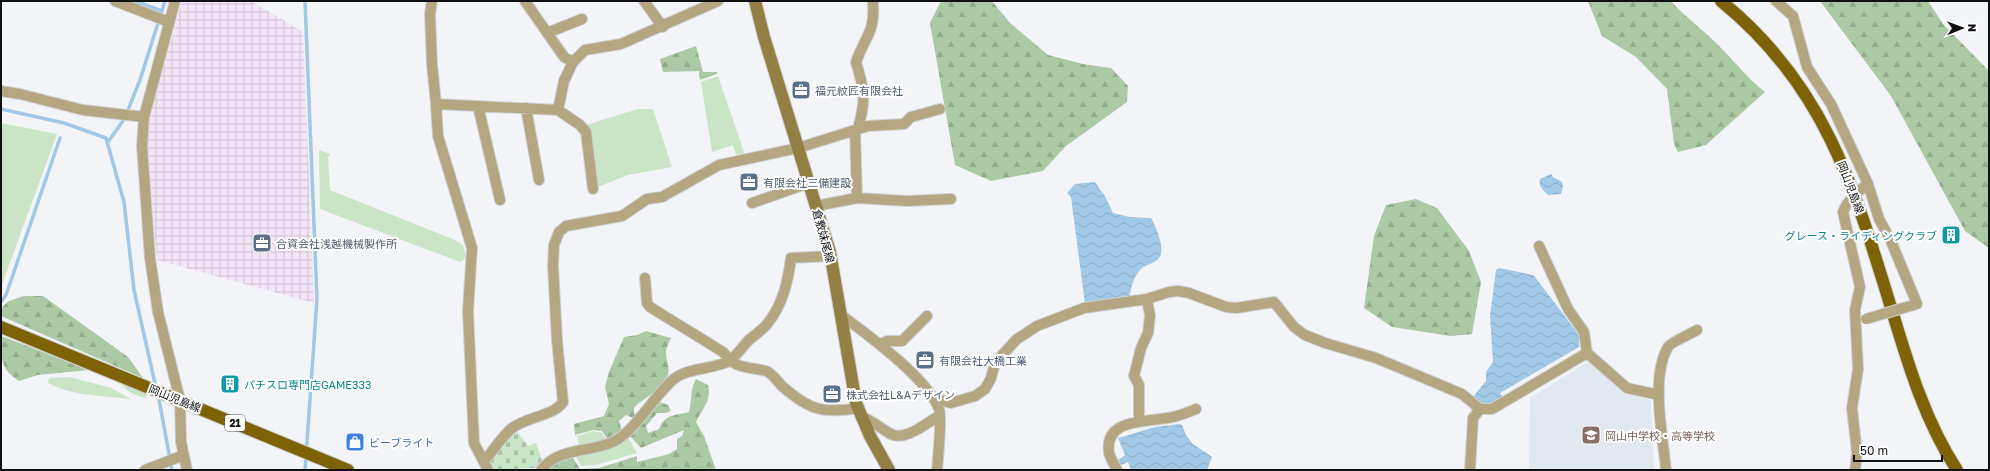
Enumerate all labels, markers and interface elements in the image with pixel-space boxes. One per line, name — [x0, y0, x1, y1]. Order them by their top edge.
north arrow — [1942, 8, 1982, 48]
text: N — [1966, 24, 1979, 32]
office icon: 福元紋匠有限会社 — [790, 79, 812, 101]
place label: 福元紋匠有限会社 — [815, 84, 903, 97]
street label: 岡山児島線 — [1835, 159, 1867, 215]
office icon: 有限会社三備建設 — [738, 171, 760, 193]
place label: 有限会社三備建設 — [763, 176, 851, 189]
street label: 倉敷妹尾線 — [811, 208, 837, 264]
building icon: グレース・ライディングクラブ — [1940, 224, 1962, 246]
place label: グレース・ライディングクラブ — [1785, 229, 1937, 242]
office icon: 合資会社浅越機械製作所 — [251, 232, 273, 254]
place label: 合資会社浅越機械製作所 — [276, 237, 398, 250]
office icon: 有限会社大橋工業 — [914, 349, 936, 371]
place label: 有限会社大橋工業 — [939, 354, 1027, 367]
building icon: パチスロ専門店GAME333 — [219, 373, 241, 395]
place label: パチスロ専門店GAME333 — [244, 378, 371, 391]
street label: 岡山児島線 — [147, 382, 203, 414]
office icon: 株式会社L&Aデザイン — [821, 383, 843, 405]
place label: 株式会社L&Aデザイン — [846, 388, 955, 401]
road number: 21 — [225, 415, 245, 431]
school or university icon: 岡山中学校・高等学校 — [1580, 424, 1602, 446]
place label: 岡山中学校・高等学校 — [1605, 429, 1715, 442]
shop icon: ビーブライト — [344, 431, 366, 453]
place label: ビーブライト — [369, 436, 434, 449]
scale bar — [1854, 437, 1942, 463]
text: 50 m — [1860, 443, 1888, 458]

